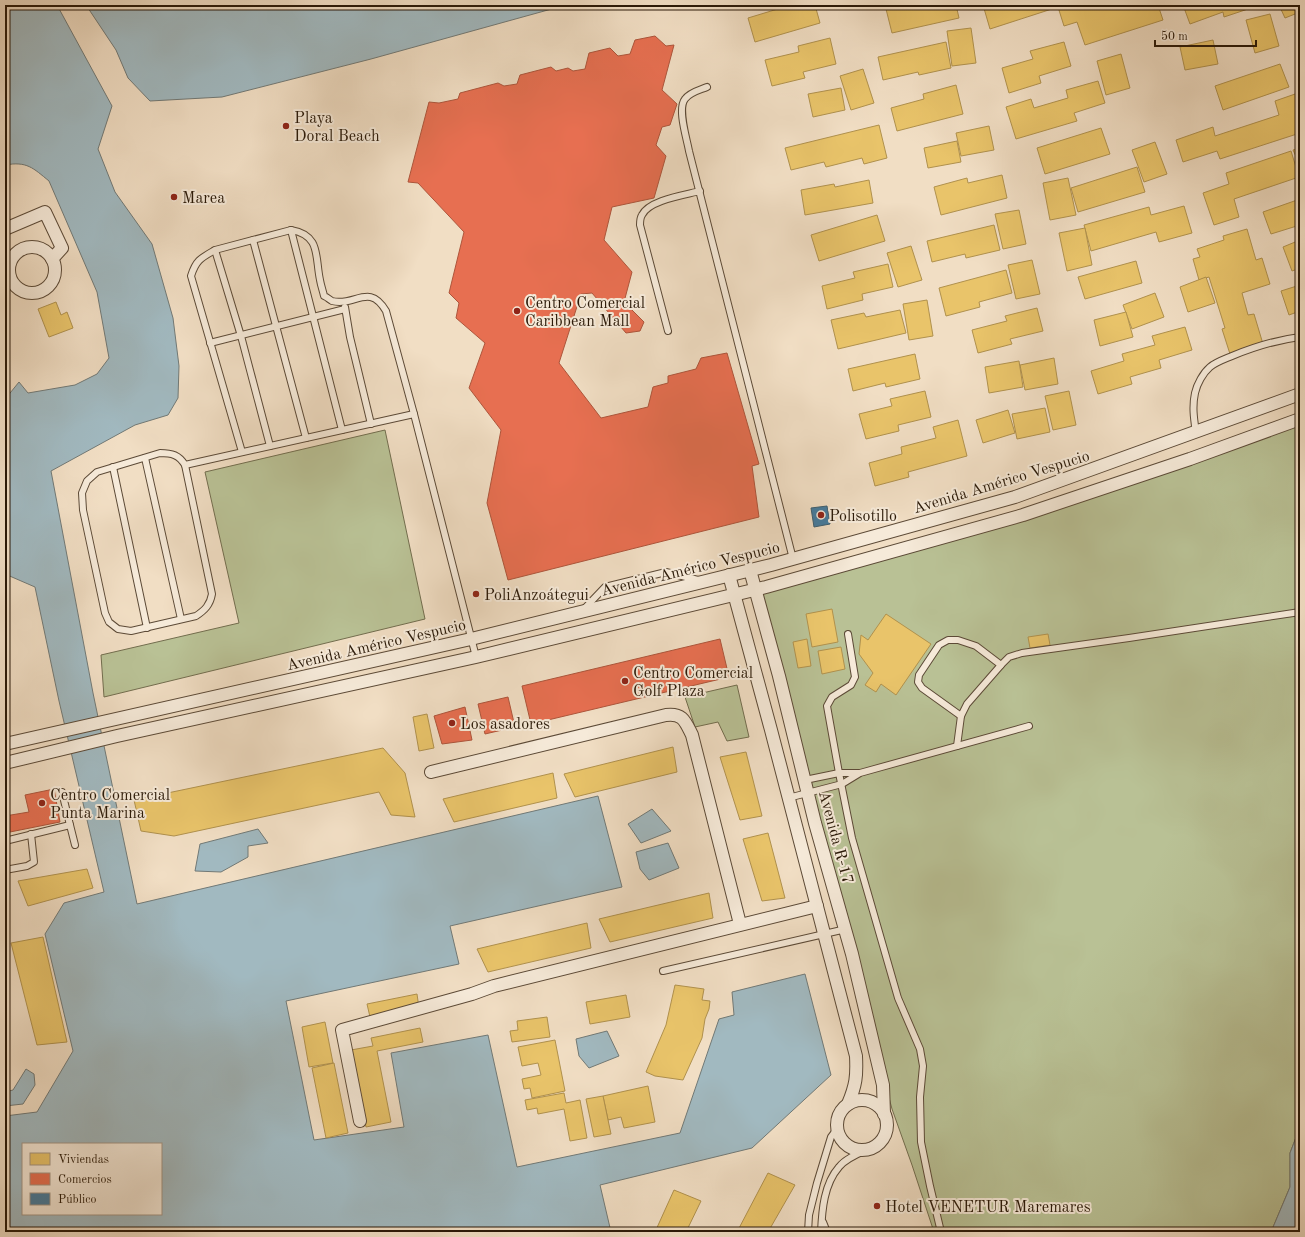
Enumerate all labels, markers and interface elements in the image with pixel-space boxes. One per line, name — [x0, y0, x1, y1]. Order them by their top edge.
scale bar — [1155, 22, 1256, 48]
text: 50 m — [1161, 30, 1188, 43]
place label: Playa Doral Beach — [294, 111, 380, 145]
marker: Playa Doral Beach — [281, 121, 291, 131]
place label: Marea — [182, 191, 225, 207]
marker: Marea — [169, 192, 179, 202]
place label: Centro Comercial Caribbean Mall — [525, 296, 645, 330]
marker: Centro Comercial Caribbean Mall — [512, 306, 522, 316]
street label: Avenida Américo Vespucio — [911, 448, 1092, 517]
place label: Polisotillo — [829, 509, 897, 525]
marker: Polisotillo — [816, 510, 826, 520]
street label: Avenida Américo Vespucio — [599, 540, 782, 600]
place label: PoliAnzoátegui — [484, 588, 589, 604]
marker: PoliAnzoátegui — [471, 589, 481, 599]
street label: Avenida Américo Vespucio — [285, 617, 468, 674]
place label: Centro Comercial Golf Plaza — [633, 666, 753, 700]
marker: Centro Comercial Golf Plaza — [620, 676, 630, 686]
place label: Los asadores — [460, 717, 550, 733]
marker: Los asadores — [447, 718, 457, 728]
place label: Centro Comercial Punta Marina — [50, 788, 170, 822]
street label: Avenida R-17 — [815, 789, 855, 886]
marker: Centro Comercial Punta Marina — [37, 798, 47, 808]
legend — [22, 1143, 162, 1215]
text: Viviendas — [58, 1154, 109, 1166]
text: Comercios — [58, 1174, 112, 1186]
text: Público — [58, 1194, 96, 1206]
place label: Hotel VENETUR Maremares — [885, 1200, 1091, 1216]
marker: Hotel VENETUR Maremares — [872, 1201, 882, 1211]

